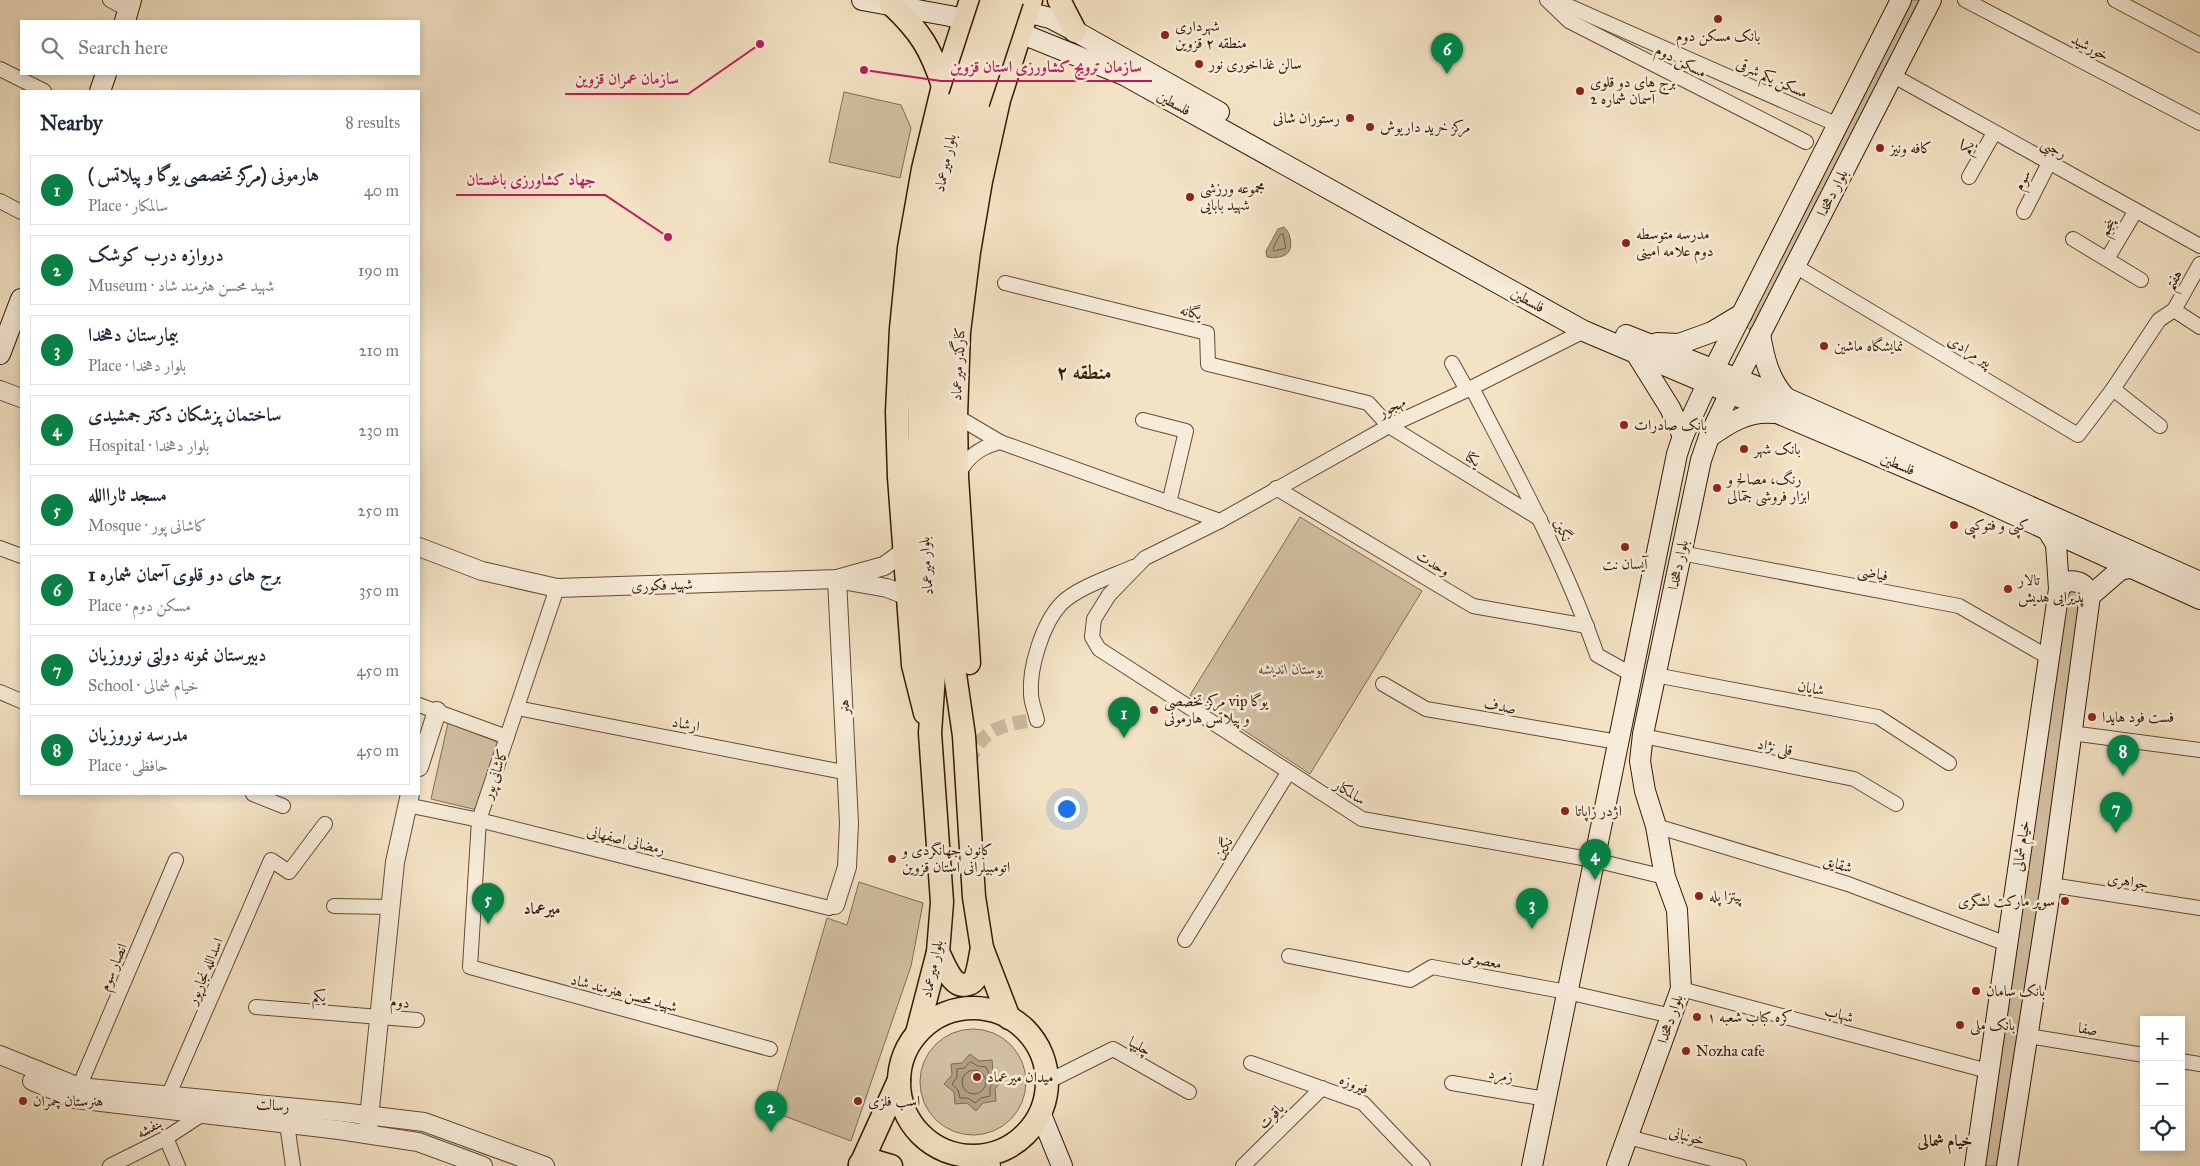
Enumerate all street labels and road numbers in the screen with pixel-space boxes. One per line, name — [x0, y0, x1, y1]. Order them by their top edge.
street label: خورشید — [2068, 30, 2112, 64]
street label: مسکن دوم — [1651, 40, 1710, 85]
street label: مسکن یکم شرقی — [1731, 54, 1810, 106]
street label: فلسطین — [1154, 87, 1194, 119]
street label: بلوار میرعماد — [930, 132, 960, 194]
street label: رجبی — [2036, 134, 2070, 165]
street label: یکم — [1956, 136, 1983, 160]
street label: بلوار دهخدا — [1812, 166, 1852, 220]
street label: سوم — [2009, 167, 2038, 195]
street label: پنجم — [2095, 213, 2124, 242]
street label: هفتم — [2160, 267, 2191, 296]
street label: فلسطین — [1508, 284, 1548, 316]
street label: یگانه — [1178, 300, 1205, 324]
street label: کنارگذر میرعماد — [945, 327, 969, 401]
street label: پیر مرادی — [1944, 331, 1996, 373]
street label: مهجور — [1374, 393, 1409, 423]
street label: یکتا — [1462, 447, 1485, 471]
street label: فلسطین — [1878, 449, 1918, 479]
street label: نگین — [1550, 515, 1577, 544]
street label: بلوار میرعماد — [915, 536, 937, 596]
street label: بلوار دهخدا — [1664, 538, 1692, 592]
street label: وحدت — [1413, 546, 1453, 580]
street label: فیاضی — [1856, 561, 1890, 587]
street label: شهید فکوری — [631, 575, 693, 596]
street label: شایان — [1796, 677, 1826, 699]
street label: صدف — [1483, 694, 1517, 718]
street label: هنر — [835, 699, 853, 717]
street label: ارشاد — [671, 712, 701, 736]
street label: قلی نژاد — [1755, 734, 1794, 761]
street label: کاشانی پور — [477, 747, 514, 804]
street label: سالمکار — [1329, 774, 1369, 809]
street label: خیام شمالی — [2008, 819, 2037, 873]
street label: رمضانی اصفهانی — [585, 822, 667, 858]
street label: نگین — [1208, 833, 1237, 863]
street label: شقایق — [1821, 851, 1855, 877]
street label: جواهری — [2106, 869, 2150, 894]
street label: اسدالله نجارپور — [182, 935, 229, 1010]
street label: بلوار میرعماد — [917, 938, 947, 1000]
street label: انصار سوم — [95, 940, 135, 995]
street label: معصومی — [1461, 947, 1503, 973]
street label: شهید محسن هنرمند شاد — [568, 970, 679, 1017]
street label: یکم — [311, 987, 327, 1011]
street label: دوم — [389, 992, 411, 1016]
street label: بلوار دهخدا — [1653, 992, 1687, 1046]
street label: شهاب — [1822, 1002, 1856, 1027]
street label: صفا — [2077, 1019, 2099, 1039]
street label: چلیپا — [1125, 1033, 1154, 1061]
street label: زمرد — [1487, 1064, 1515, 1088]
street label: فیروزه — [1337, 1070, 1371, 1098]
street label: رسالت — [255, 1094, 291, 1116]
street label: یاقوت — [1254, 1098, 1289, 1133]
street label: بنفشه — [133, 1114, 165, 1142]
street label: خونبانی — [1667, 1123, 1707, 1149]

